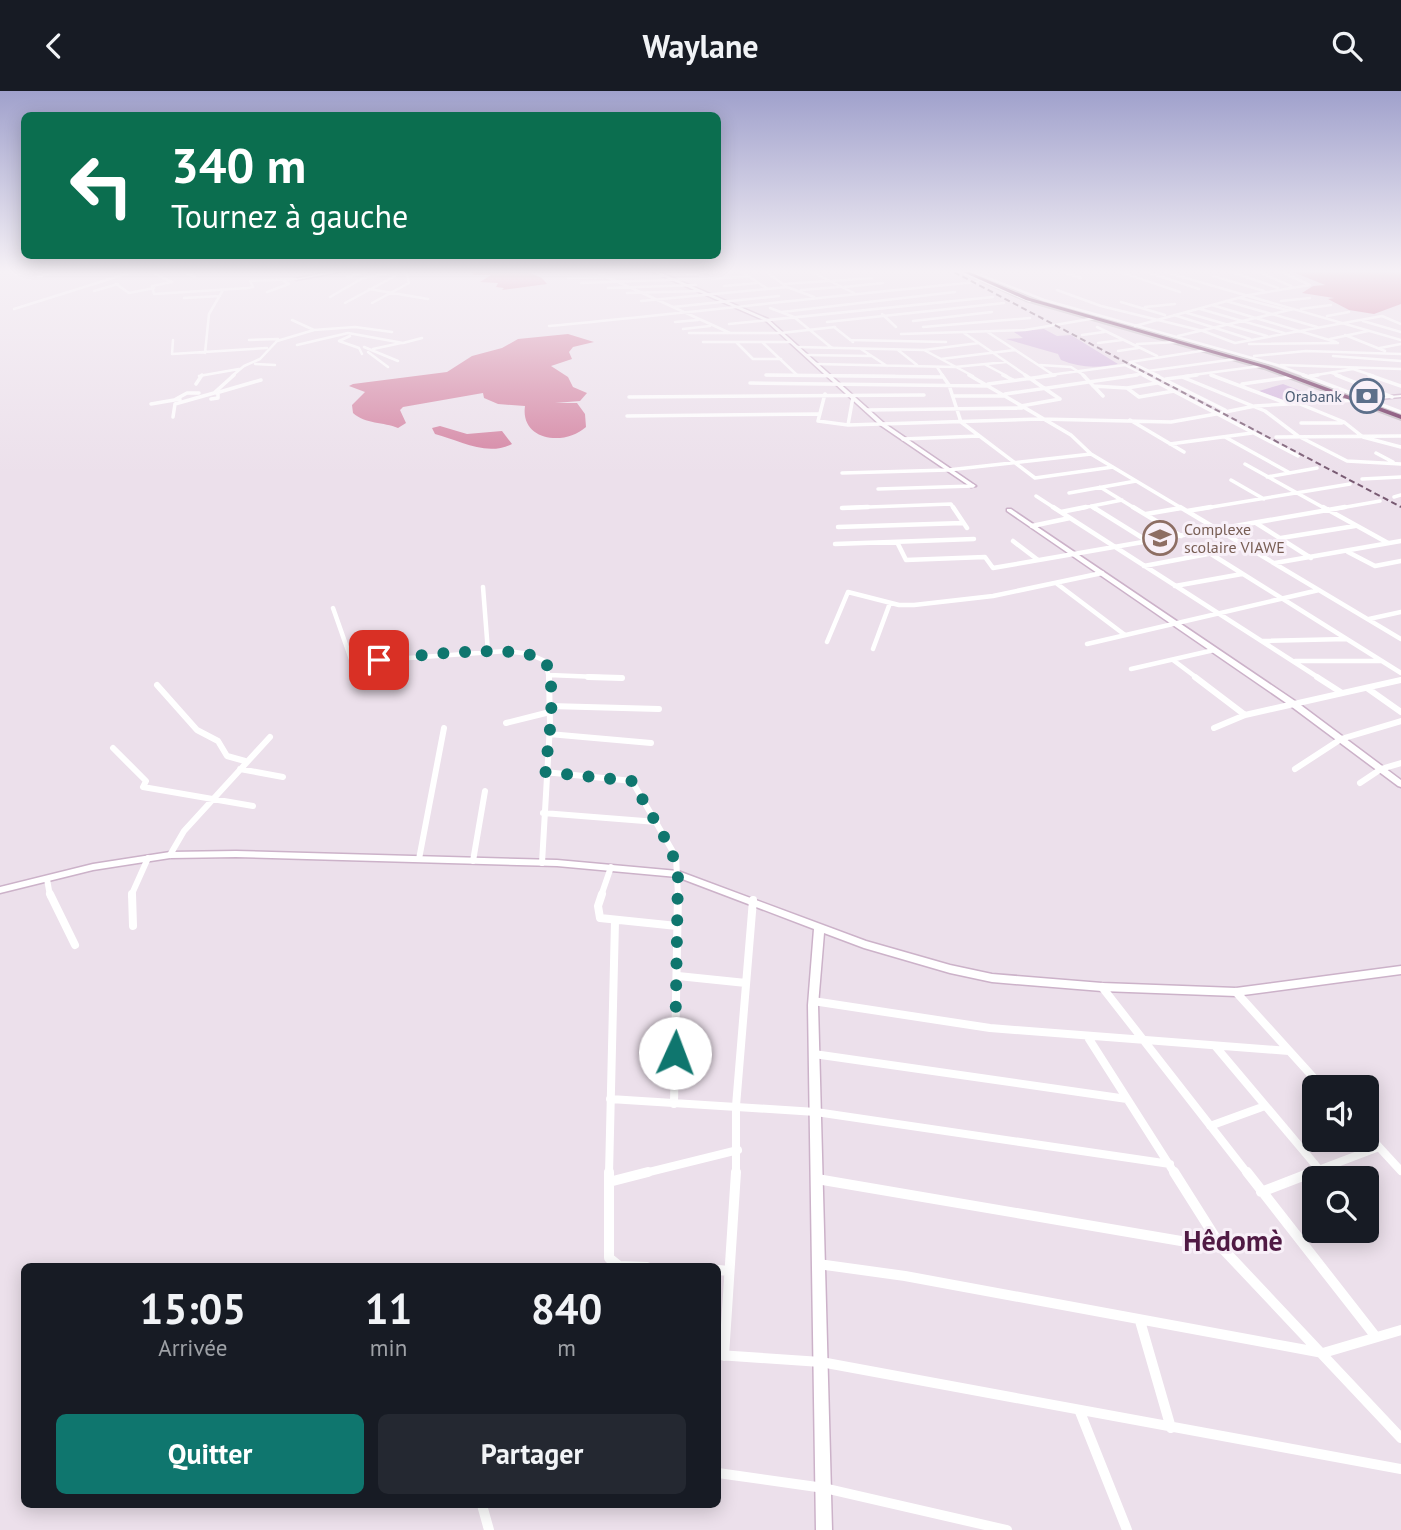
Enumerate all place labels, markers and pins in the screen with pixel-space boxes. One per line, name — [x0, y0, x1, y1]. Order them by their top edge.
bank icon: Orabank — [1348, 377, 1386, 415]
place label: Orabank — [1285, 386, 1342, 406]
school or university icon: Complexe scolaire VIAWE — [1141, 519, 1179, 557]
place label: Complexe scolaire VIAWE — [1184, 519, 1285, 557]
pin — [349, 630, 409, 690]

